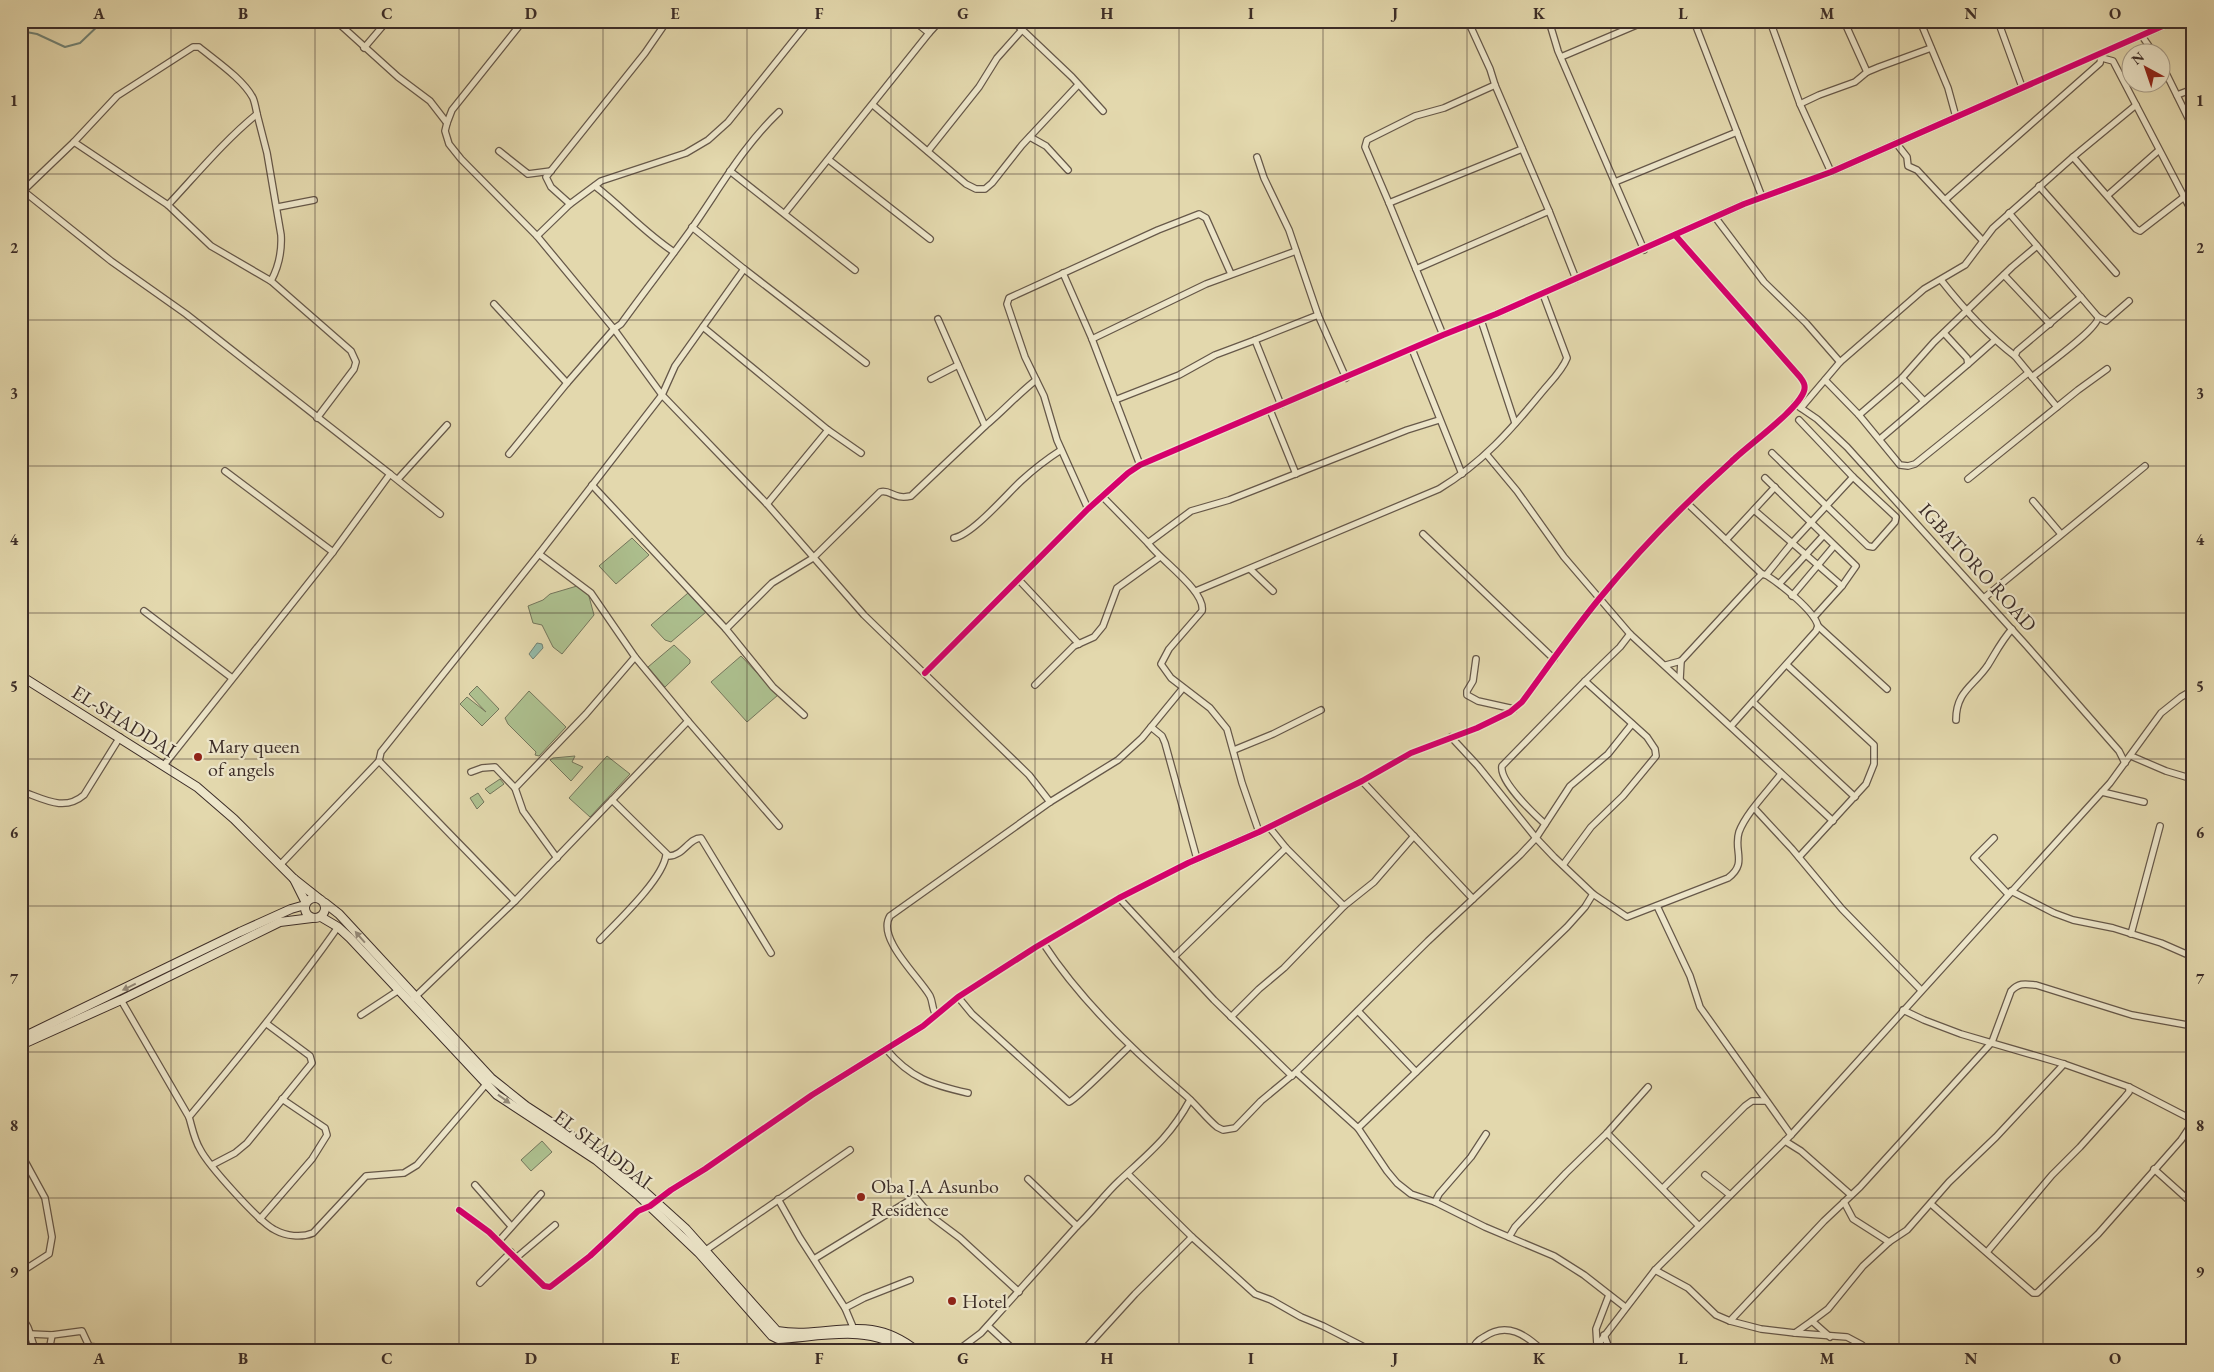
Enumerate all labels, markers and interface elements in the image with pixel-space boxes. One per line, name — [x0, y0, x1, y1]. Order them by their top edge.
text: A — [92, 3, 105, 24]
text: B — [238, 3, 248, 24]
text: C — [381, 3, 393, 24]
text: D — [525, 3, 537, 24]
text: E — [670, 3, 680, 24]
text: F — [815, 3, 824, 24]
text: G — [957, 3, 969, 24]
text: H — [1101, 3, 1114, 24]
text: I — [1248, 3, 1254, 24]
text: J — [1390, 3, 1398, 24]
text: K — [1533, 3, 1546, 24]
text: L — [1678, 3, 1688, 24]
text: M — [1820, 3, 1835, 24]
text: N — [1965, 3, 1978, 24]
text: O — [2109, 3, 2121, 24]
north arrow — [2122, 42, 2172, 92]
text: N — [2128, 47, 2148, 69]
text: 1 — [10, 90, 18, 111]
text: 1 — [2196, 90, 2204, 111]
text: 2 — [10, 237, 19, 258]
text: 2 — [2196, 237, 2205, 258]
text: 3 — [10, 383, 18, 404]
text: 3 — [2196, 383, 2204, 404]
street label: IGBATORO ROAD — [1913, 497, 2043, 637]
text: 4 — [10, 529, 19, 550]
text: 4 — [2196, 529, 2205, 550]
text: 5 — [10, 676, 18, 697]
text: 5 — [2196, 676, 2204, 697]
street label: EL-SHADDAI — [67, 679, 181, 763]
place label: Mary queen of angels — [208, 733, 300, 782]
marker: Mary queen of angels — [192, 751, 204, 763]
text: 6 — [10, 822, 19, 843]
text: 6 — [2196, 822, 2205, 843]
one-way arrow — [354, 931, 366, 943]
text: 7 — [10, 968, 19, 989]
text: 7 — [2196, 968, 2205, 989]
one-way arrow — [122, 983, 136, 991]
one-way arrow — [497, 1094, 510, 1105]
street label: EL SHADDAI — [549, 1104, 658, 1195]
text: 8 — [10, 1115, 18, 1136]
text: 8 — [2196, 1115, 2204, 1136]
place label: Oba J.A Asunbo Residence — [871, 1173, 999, 1222]
marker: Oba J.A Asunbo Residence — [855, 1191, 867, 1203]
text: 9 — [10, 1261, 19, 1282]
text: 9 — [2196, 1261, 2205, 1282]
place label: Hotel — [962, 1288, 1007, 1314]
marker: Hotel — [946, 1295, 958, 1307]
text: A — [92, 1348, 105, 1369]
text: B — [238, 1348, 248, 1369]
text: C — [381, 1348, 393, 1369]
text: D — [525, 1348, 537, 1369]
text: E — [670, 1348, 680, 1369]
text: F — [815, 1348, 824, 1369]
text: G — [957, 1348, 969, 1369]
text: H — [1101, 1348, 1114, 1369]
text: I — [1248, 1348, 1254, 1369]
text: J — [1390, 1348, 1398, 1369]
text: K — [1533, 1348, 1546, 1369]
text: L — [1678, 1348, 1688, 1369]
text: M — [1820, 1348, 1835, 1369]
text: N — [1965, 1348, 1978, 1369]
text: O — [2109, 1348, 2121, 1369]

